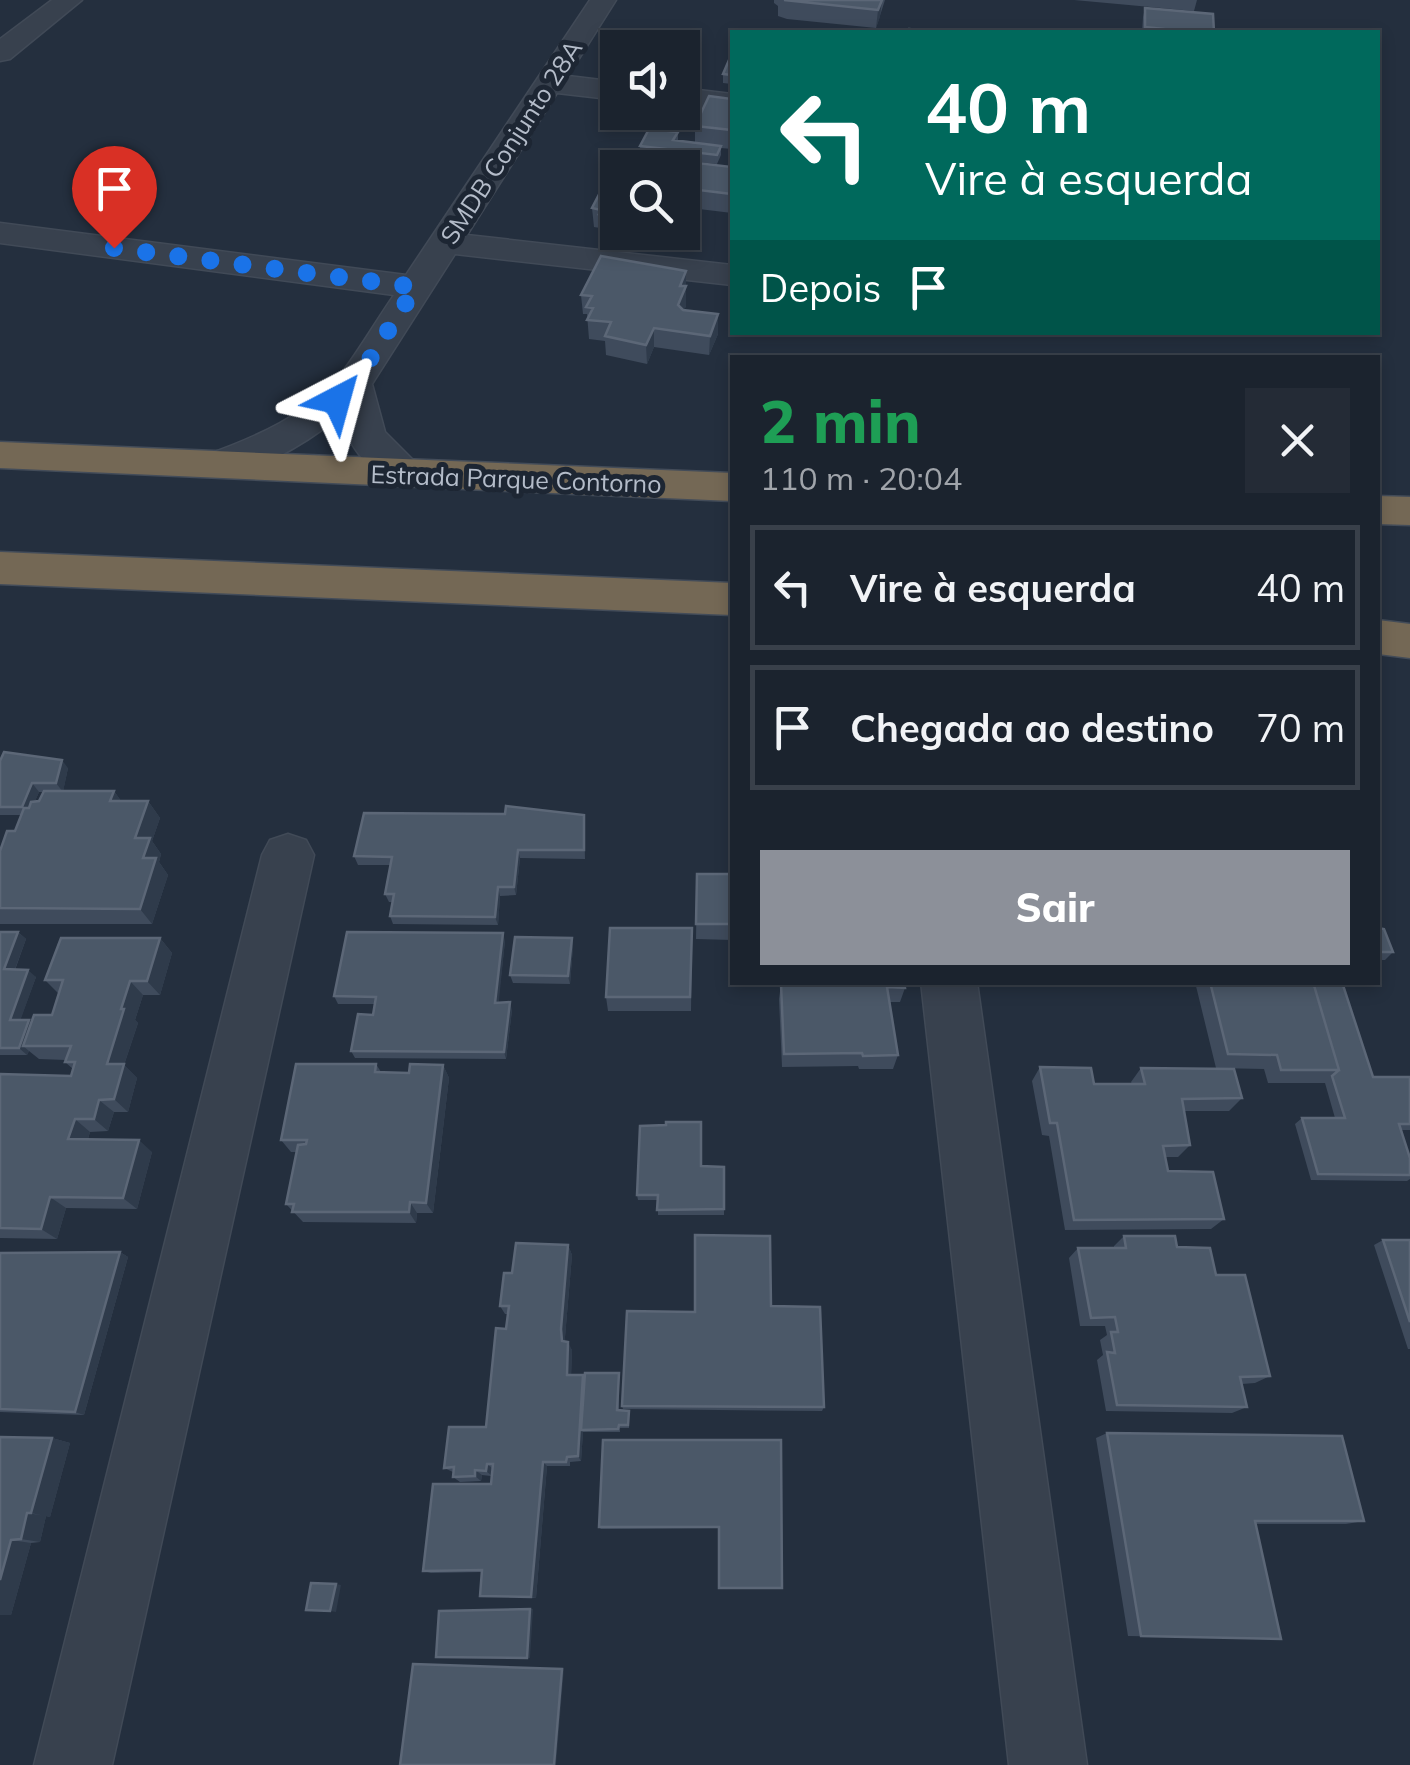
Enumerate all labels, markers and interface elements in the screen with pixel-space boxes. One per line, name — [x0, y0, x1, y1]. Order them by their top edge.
map controls — [600, 30, 700, 250]
button: sound — [600, 30, 700, 130]
street label: SMDB Conjunto 28A — [433, 34, 588, 250]
text: 40 m — [925, 63, 1091, 151]
icon: left — [760, 70, 890, 200]
pin — [72, 146, 157, 249]
button: search — [600, 150, 700, 250]
text: Vire à esquerda — [925, 150, 1252, 206]
icon: arrive — [87, 161, 142, 216]
icon: arrive — [901, 260, 956, 315]
text: Depois — [760, 264, 881, 312]
position arrow — [285, 348, 389, 452]
text: 2 min — [760, 383, 921, 458]
button: close — [1245, 388, 1350, 493]
street label: Estrada Parque Contorno — [370, 458, 662, 499]
text: 110 m · 20:04 — [760, 458, 962, 498]
icon: left — [765, 560, 820, 615]
text: Vire à esquerda — [850, 564, 1136, 612]
text: 40 m — [1256, 564, 1345, 612]
icon: arrive — [765, 700, 820, 755]
text: Chegada ao destino — [850, 704, 1214, 752]
text: 70 m — [1256, 704, 1345, 752]
button: Sair — [760, 850, 1350, 965]

